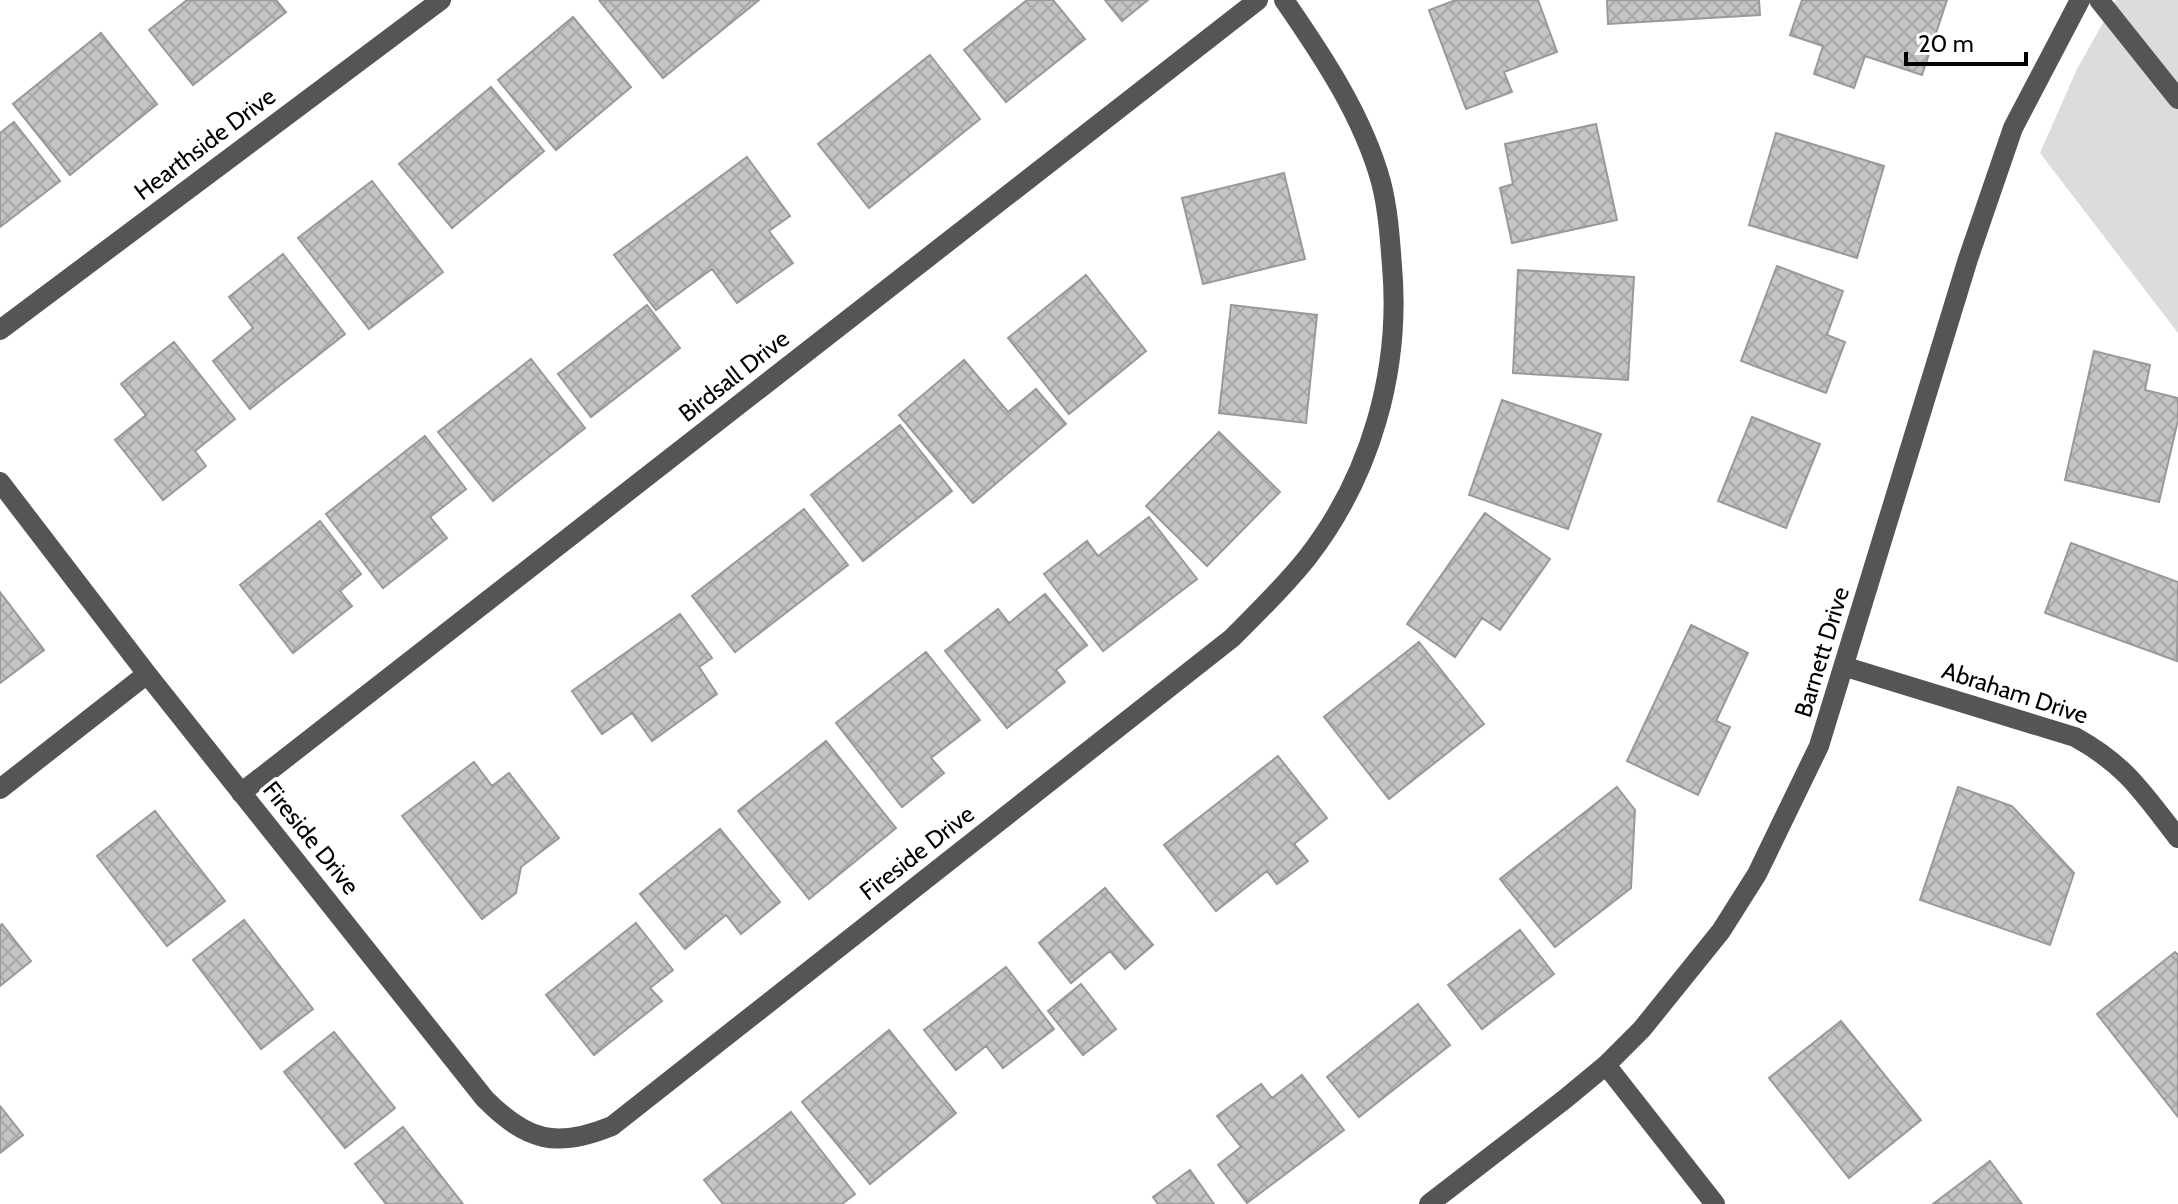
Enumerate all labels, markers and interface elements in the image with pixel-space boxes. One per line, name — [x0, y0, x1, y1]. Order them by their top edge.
scale bar — [1906, 16, 2026, 66]
text: 20 m — [1918, 29, 1974, 58]
street label: Hearthside Drive — [129, 81, 281, 206]
street label: Birdsall Drive — [673, 324, 795, 428]
street label: Barnett Drive — [1788, 583, 1855, 720]
street label: Abraham Drive — [1938, 655, 2092, 730]
street label: Fireside Drive — [257, 775, 366, 900]
street label: Fireside Drive — [854, 799, 980, 906]

